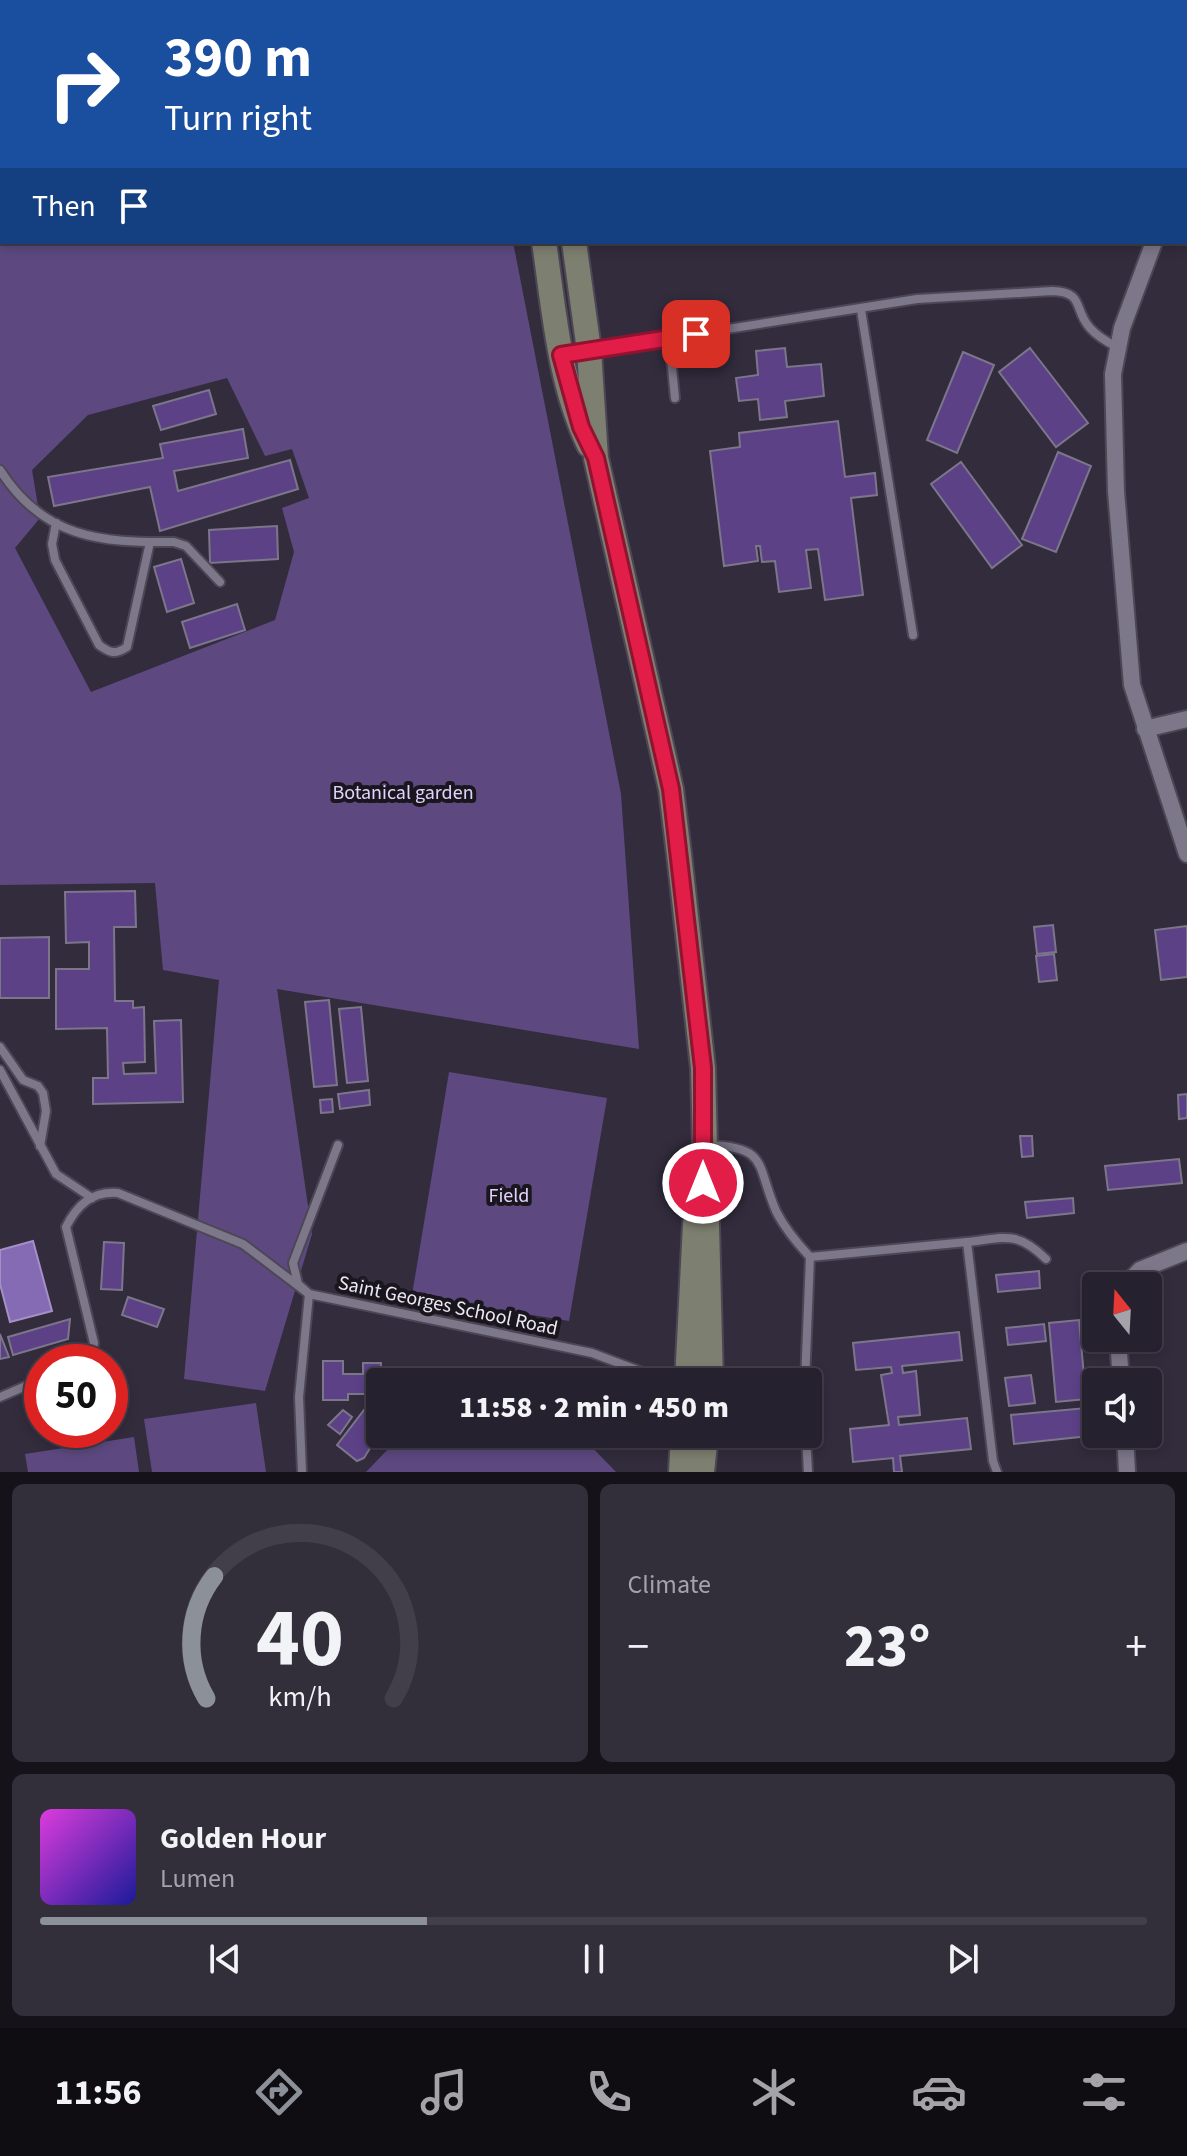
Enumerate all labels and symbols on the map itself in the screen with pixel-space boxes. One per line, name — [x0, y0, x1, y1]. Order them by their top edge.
pin — [662, 300, 730, 368]
park label: Botanical garden — [332, 779, 474, 807]
position arrow — [661, 1141, 745, 1225]
park label: Field — [489, 1182, 529, 1210]
street label: Saint Georges School Road — [336, 1269, 560, 1343]
north arrow — [1082, 1272, 1162, 1352]
speed limit sign: 50 — [24, 1344, 128, 1448]

